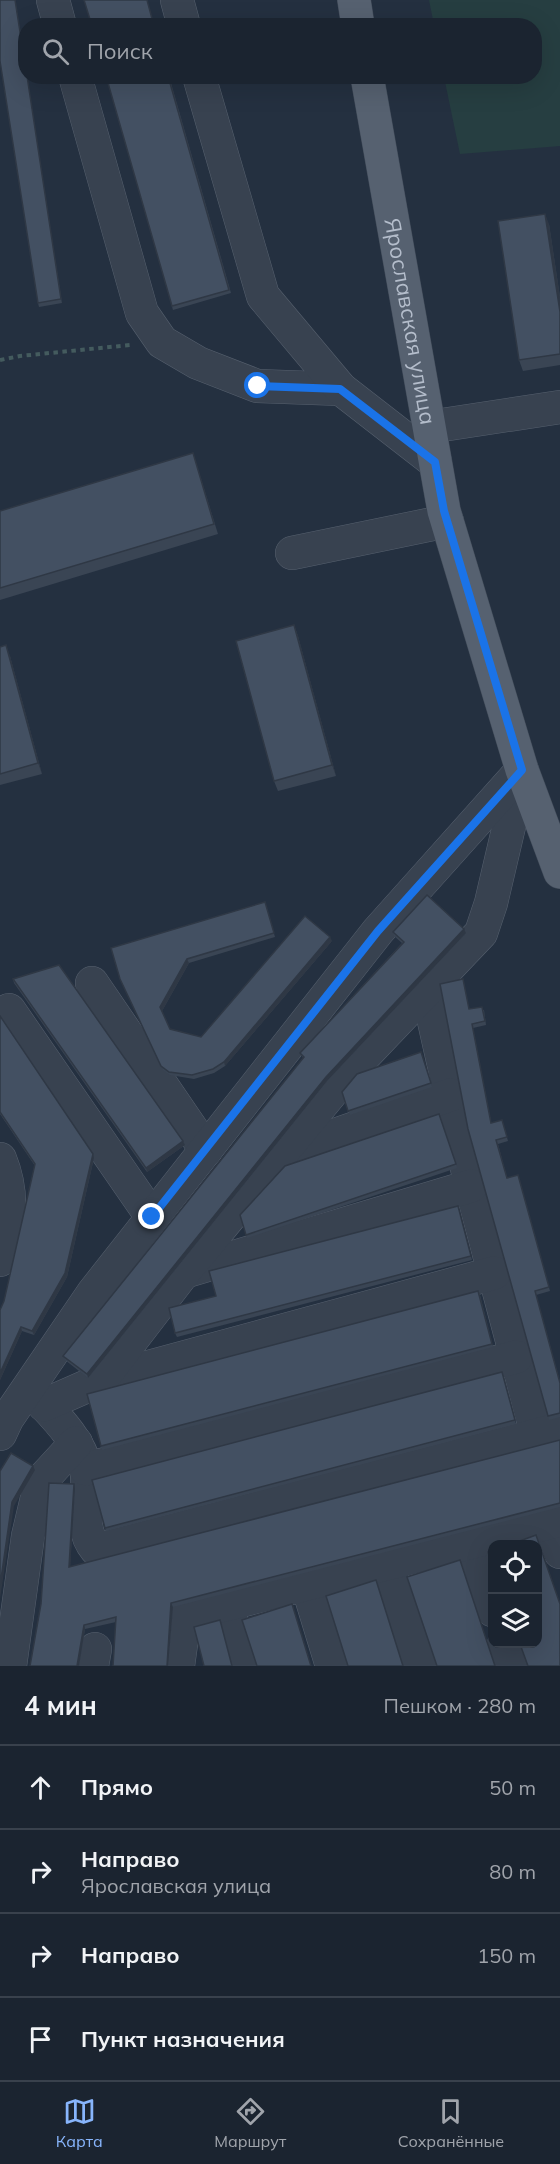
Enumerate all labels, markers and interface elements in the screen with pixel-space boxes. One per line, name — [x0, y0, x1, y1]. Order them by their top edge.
search box — [18, 18, 542, 84]
icon: search — [39, 35, 72, 68]
text: Поиск — [87, 37, 153, 65]
street label: Ярославская улица — [378, 216, 442, 427]
route start — [244, 372, 270, 398]
route end — [138, 1203, 164, 1229]
map controls — [488, 1540, 542, 1648]
button: locate — [488, 1540, 542, 1594]
button: layers — [488, 1594, 542, 1648]
text: 4 мин — [24, 1689, 97, 1722]
text: Пешком · 280 m — [384, 1693, 536, 1718]
icon: ahead — [24, 1771, 57, 1804]
text: Прямо — [81, 1773, 153, 1801]
text: 50 m — [489, 1775, 536, 1800]
text: Направо — [81, 1845, 179, 1873]
icon: right — [24, 1855, 57, 1888]
text: 80 m — [489, 1859, 536, 1884]
text: Ярославская улица — [81, 1873, 271, 1898]
icon: right — [24, 1939, 57, 1972]
text: Направо — [81, 1941, 179, 1969]
text: 150 m — [477, 1943, 536, 1968]
icon: arrive — [24, 2023, 57, 2056]
text: Пункт назначения — [81, 2025, 285, 2053]
tab: Карта — [56, 2095, 103, 2151]
tab: Маршрут — [214, 2095, 286, 2151]
tab: Сохранённые — [398, 2095, 504, 2151]

